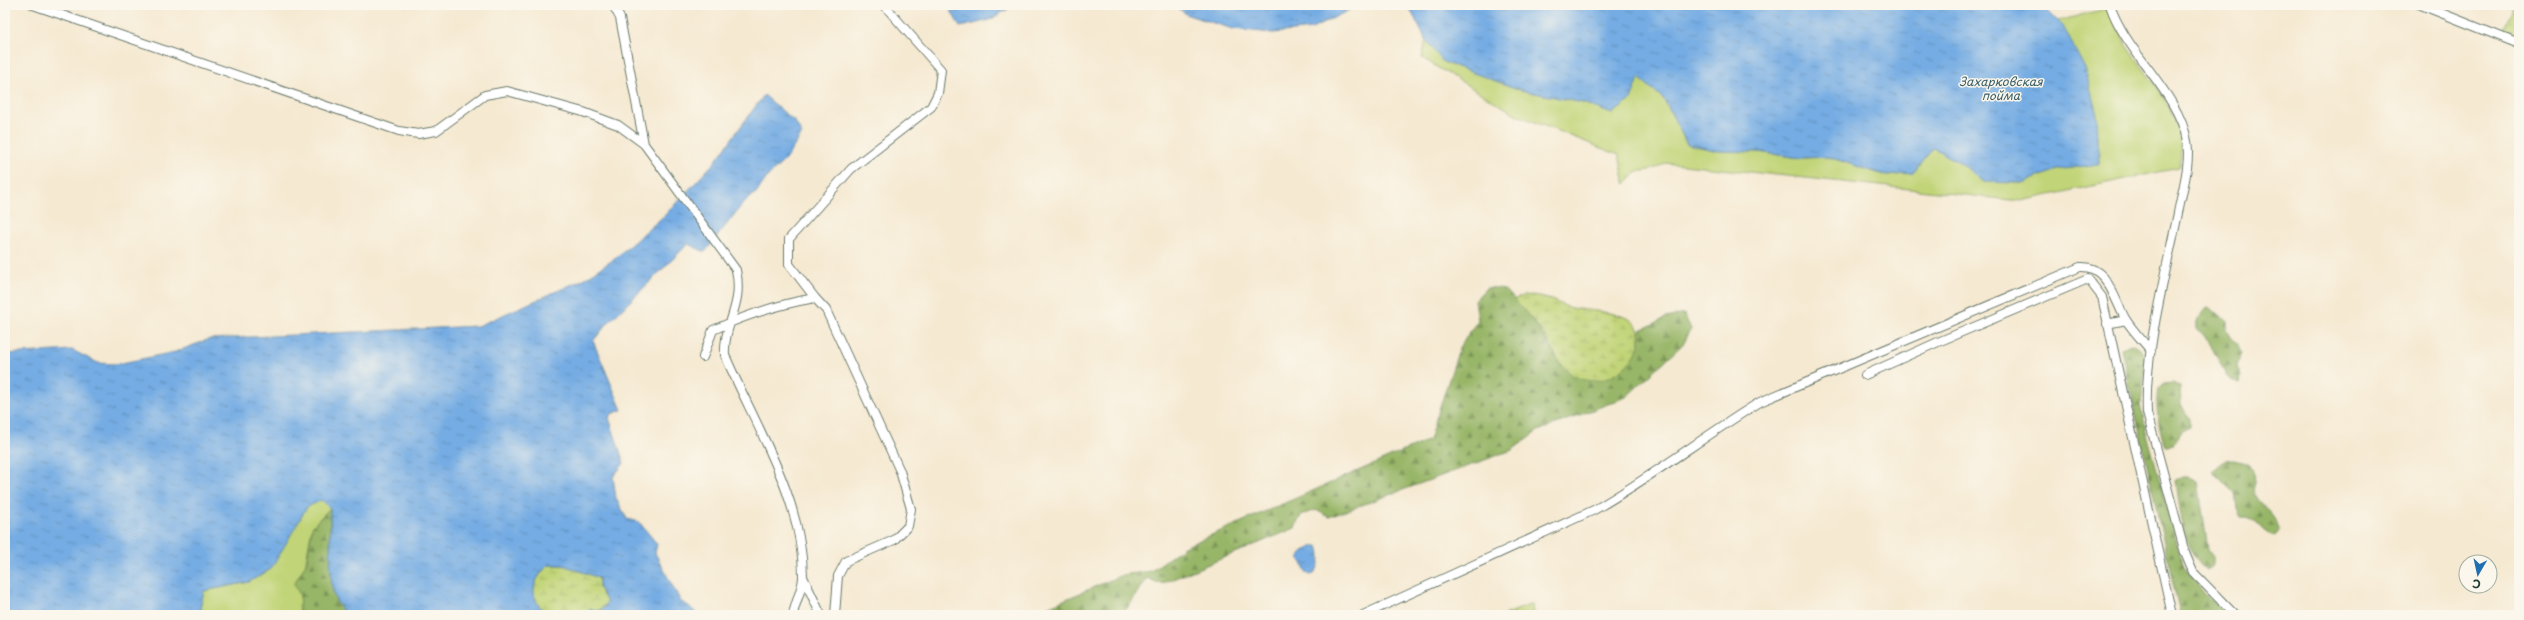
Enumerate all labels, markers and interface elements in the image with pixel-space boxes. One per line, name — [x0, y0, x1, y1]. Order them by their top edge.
water label: Захарковская пойма — [1959, 72, 2043, 104]
north arrow — [2458, 554, 2498, 594]
text: С — [2471, 575, 2482, 593]

